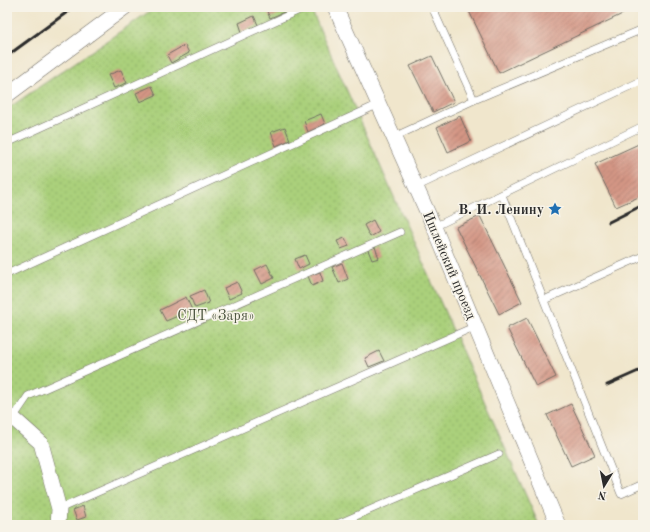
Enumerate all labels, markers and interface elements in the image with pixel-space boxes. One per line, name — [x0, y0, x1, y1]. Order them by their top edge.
place icon: В. И. Ленину — [547, 201, 563, 217]
place label: В. И. Ленину — [458, 203, 544, 217]
street label: Ишлейский проезд — [420, 209, 478, 322]
park label: СДТ «Заря» — [177, 309, 255, 323]
north arrow — [584, 466, 624, 506]
text: N — [597, 488, 608, 501]

